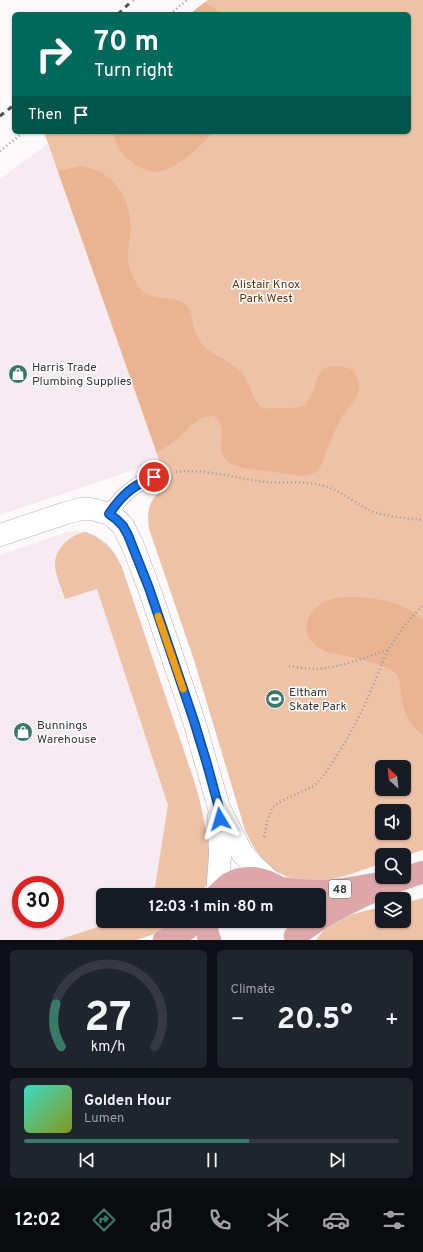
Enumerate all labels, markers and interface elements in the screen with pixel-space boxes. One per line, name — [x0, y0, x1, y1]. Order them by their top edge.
text: 70 m — [94, 25, 159, 61]
icon: right — [28, 28, 80, 80]
text: Turn right — [94, 60, 174, 83]
icon: arrive — [70, 104, 92, 126]
text: Then — [28, 106, 62, 125]
park label: Alistair Knox Park West — [232, 277, 300, 307]
place label: Harris Trade Plumbing Supplies — [32, 360, 132, 390]
shop icon: Harris Trade Plumbing Supplies — [7, 363, 29, 385]
pin — [137, 460, 171, 494]
icon: arrive — [143, 466, 165, 488]
place label: Eltham Skate Park — [289, 685, 347, 715]
sports icon: Eltham Skate Park — [264, 688, 286, 710]
place label: Bunnings Warehouse — [37, 718, 96, 748]
shop icon: Bunnings Warehouse — [12, 721, 34, 743]
north arrow — [375, 760, 411, 796]
map controls — [375, 760, 411, 928]
position arrow — [199, 798, 241, 840]
button: sound — [375, 804, 411, 840]
button: search — [375, 848, 411, 884]
speed limit sign: 30 — [12, 876, 64, 928]
road number: 48 — [329, 880, 351, 898]
button: layers — [375, 892, 411, 928]
text: 12:03 · 1 min · 80 m — [149, 898, 273, 917]
text: Climate — [231, 982, 275, 998]
text: 27 — [85, 993, 132, 1046]
text: 20.5° — [277, 1002, 353, 1039]
text: − — [231, 1007, 245, 1034]
text: + — [385, 1007, 399, 1034]
text: km/h — [91, 1038, 126, 1056]
text: Golden Hour — [84, 1092, 171, 1111]
text: Lumen — [84, 1111, 124, 1127]
icon: previous — [76, 1149, 98, 1171]
icon: pause — [201, 1149, 223, 1171]
icon: next — [326, 1149, 348, 1171]
icon: directions — [90, 1206, 118, 1234]
icon: music — [148, 1206, 176, 1234]
icon: phone — [206, 1206, 234, 1234]
icon: climate — [264, 1206, 292, 1234]
icon: car — [322, 1206, 350, 1234]
icon: filters — [380, 1206, 408, 1234]
text: 12:02 — [15, 1209, 60, 1232]

